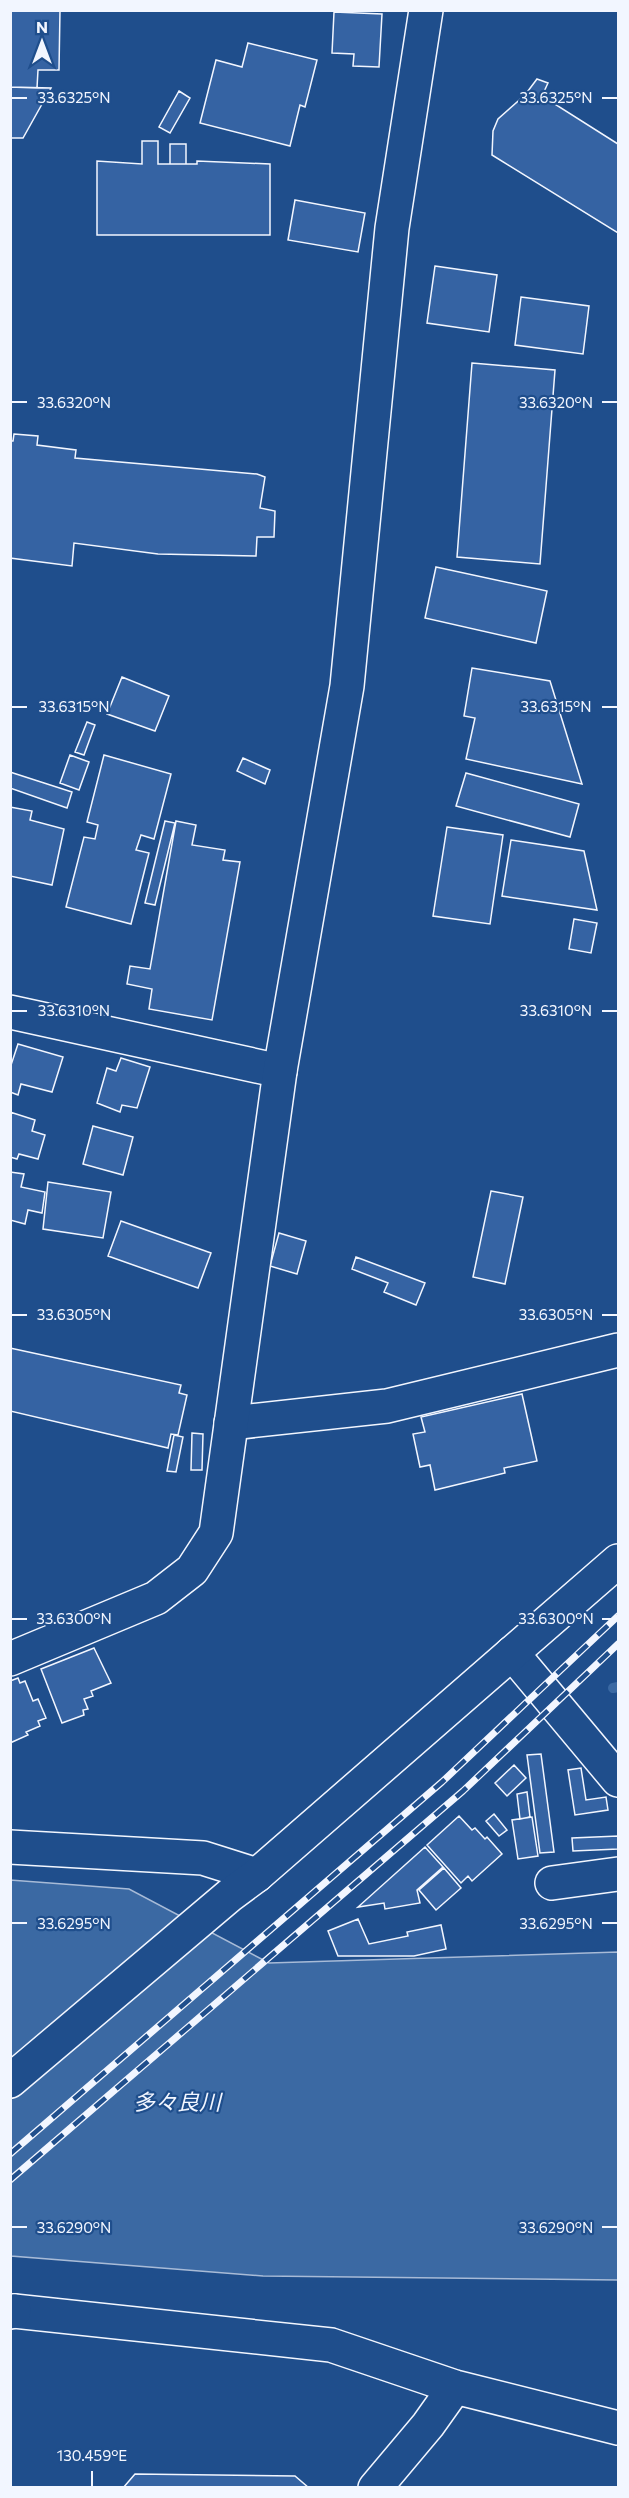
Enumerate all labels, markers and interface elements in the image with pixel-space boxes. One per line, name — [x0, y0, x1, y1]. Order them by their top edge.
north arrow — [12, 12, 72, 72]
text: N — [36, 17, 48, 36]
text: 33.6325°N — [38, 88, 111, 106]
text: 33.6325°N — [520, 88, 593, 106]
text: 33.6320°N — [37, 393, 111, 411]
text: 33.6320°N — [519, 393, 593, 411]
text: 33.6315°N — [38, 697, 110, 715]
text: 33.6315°N — [520, 697, 592, 715]
text: 33.6310°N — [38, 1001, 110, 1019]
text: 33.6310°N — [520, 1001, 592, 1019]
text: 33.6305°N — [37, 1305, 111, 1323]
text: 33.6305°N — [519, 1305, 593, 1323]
text: 33.6300°N — [36, 1609, 112, 1627]
text: 33.6300°N — [518, 1609, 594, 1627]
text: 33.6295°N — [37, 1914, 111, 1932]
text: 33.6295°N — [519, 1914, 593, 1932]
water label: 多々良川 — [133, 2088, 223, 2115]
text: 33.6290°N — [37, 2218, 111, 2236]
text: 33.6290°N — [519, 2218, 593, 2236]
text: 130.459°E — [57, 2446, 127, 2464]

